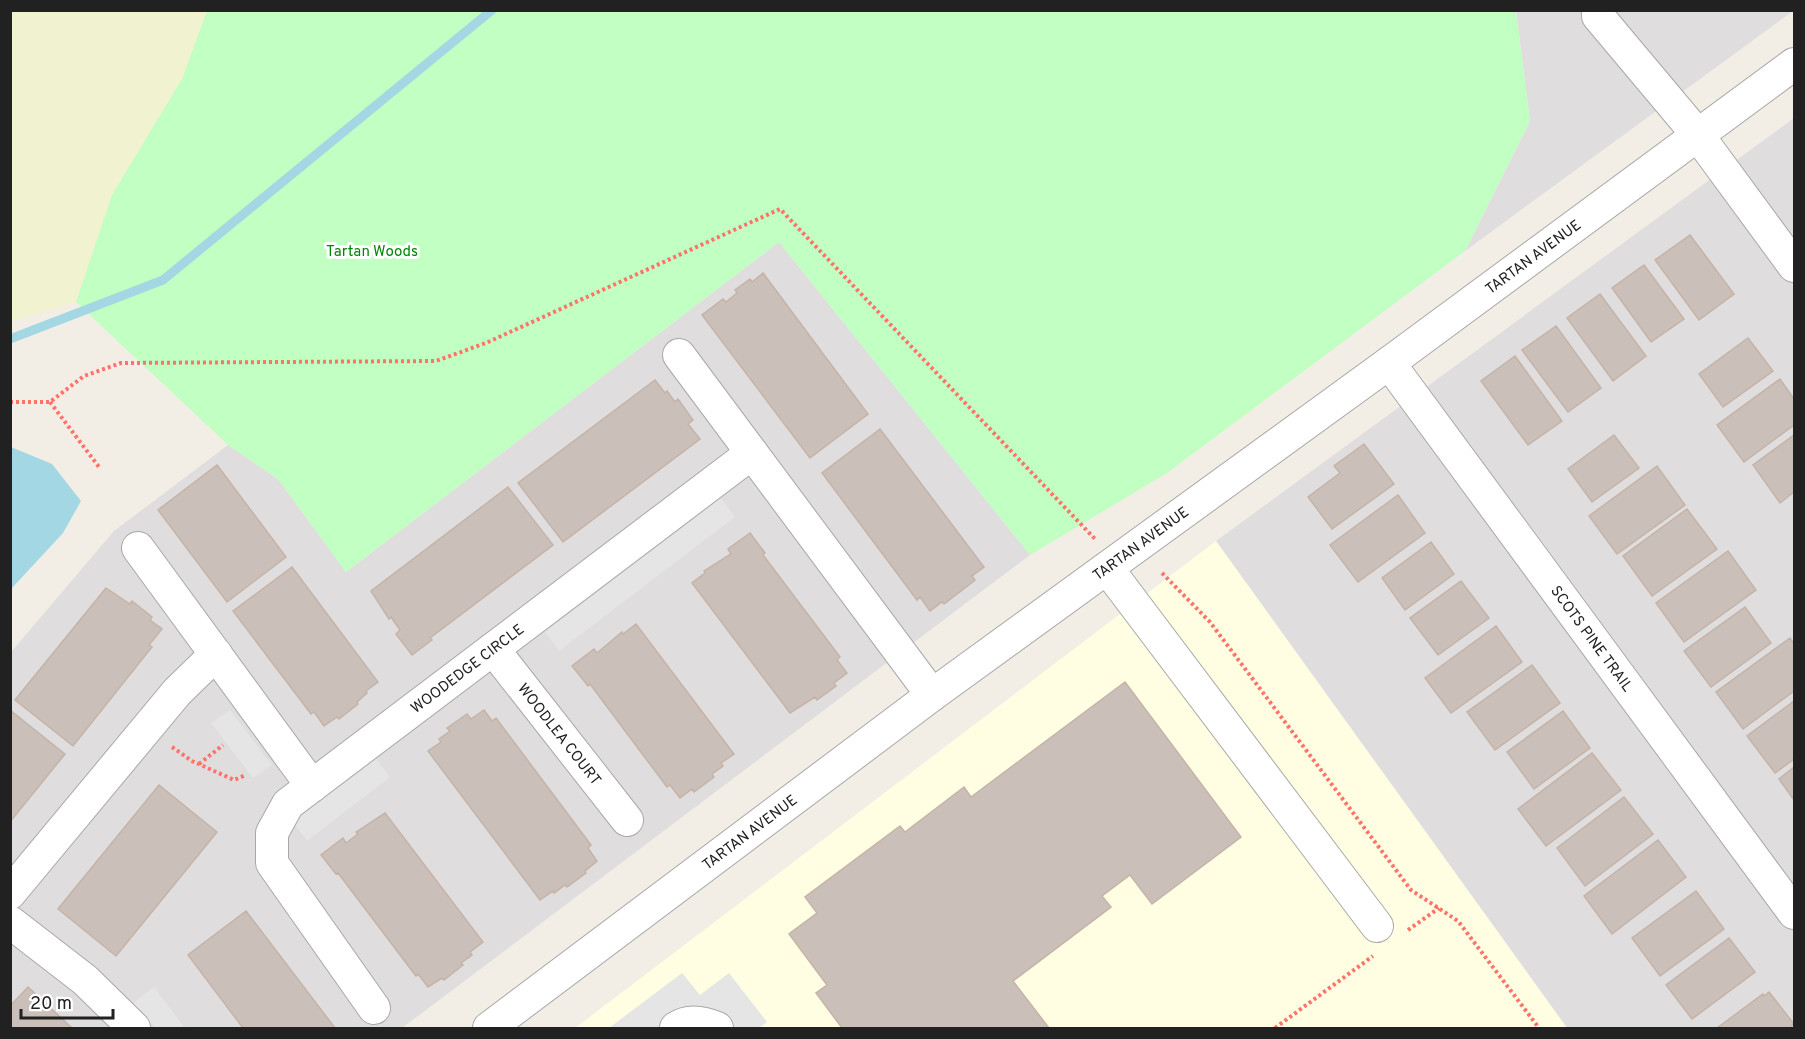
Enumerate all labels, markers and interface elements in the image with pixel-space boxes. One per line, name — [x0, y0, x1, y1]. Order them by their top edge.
street label: TARTAN AVENUE — [1482, 216, 1585, 300]
park label: Tartan Woods — [326, 243, 418, 262]
street label: TARTAN AVENUE — [1090, 503, 1193, 586]
street label: SCOTS PINE TRAIL — [1545, 583, 1636, 696]
street label: WOODEDGE CIRCLE — [408, 621, 528, 719]
street label: WOODLEA COURT — [513, 680, 604, 790]
street label: TARTAN AVENUE — [699, 791, 802, 875]
scale bar — [21, 982, 112, 1020]
text: 20 m — [30, 993, 72, 1016]

